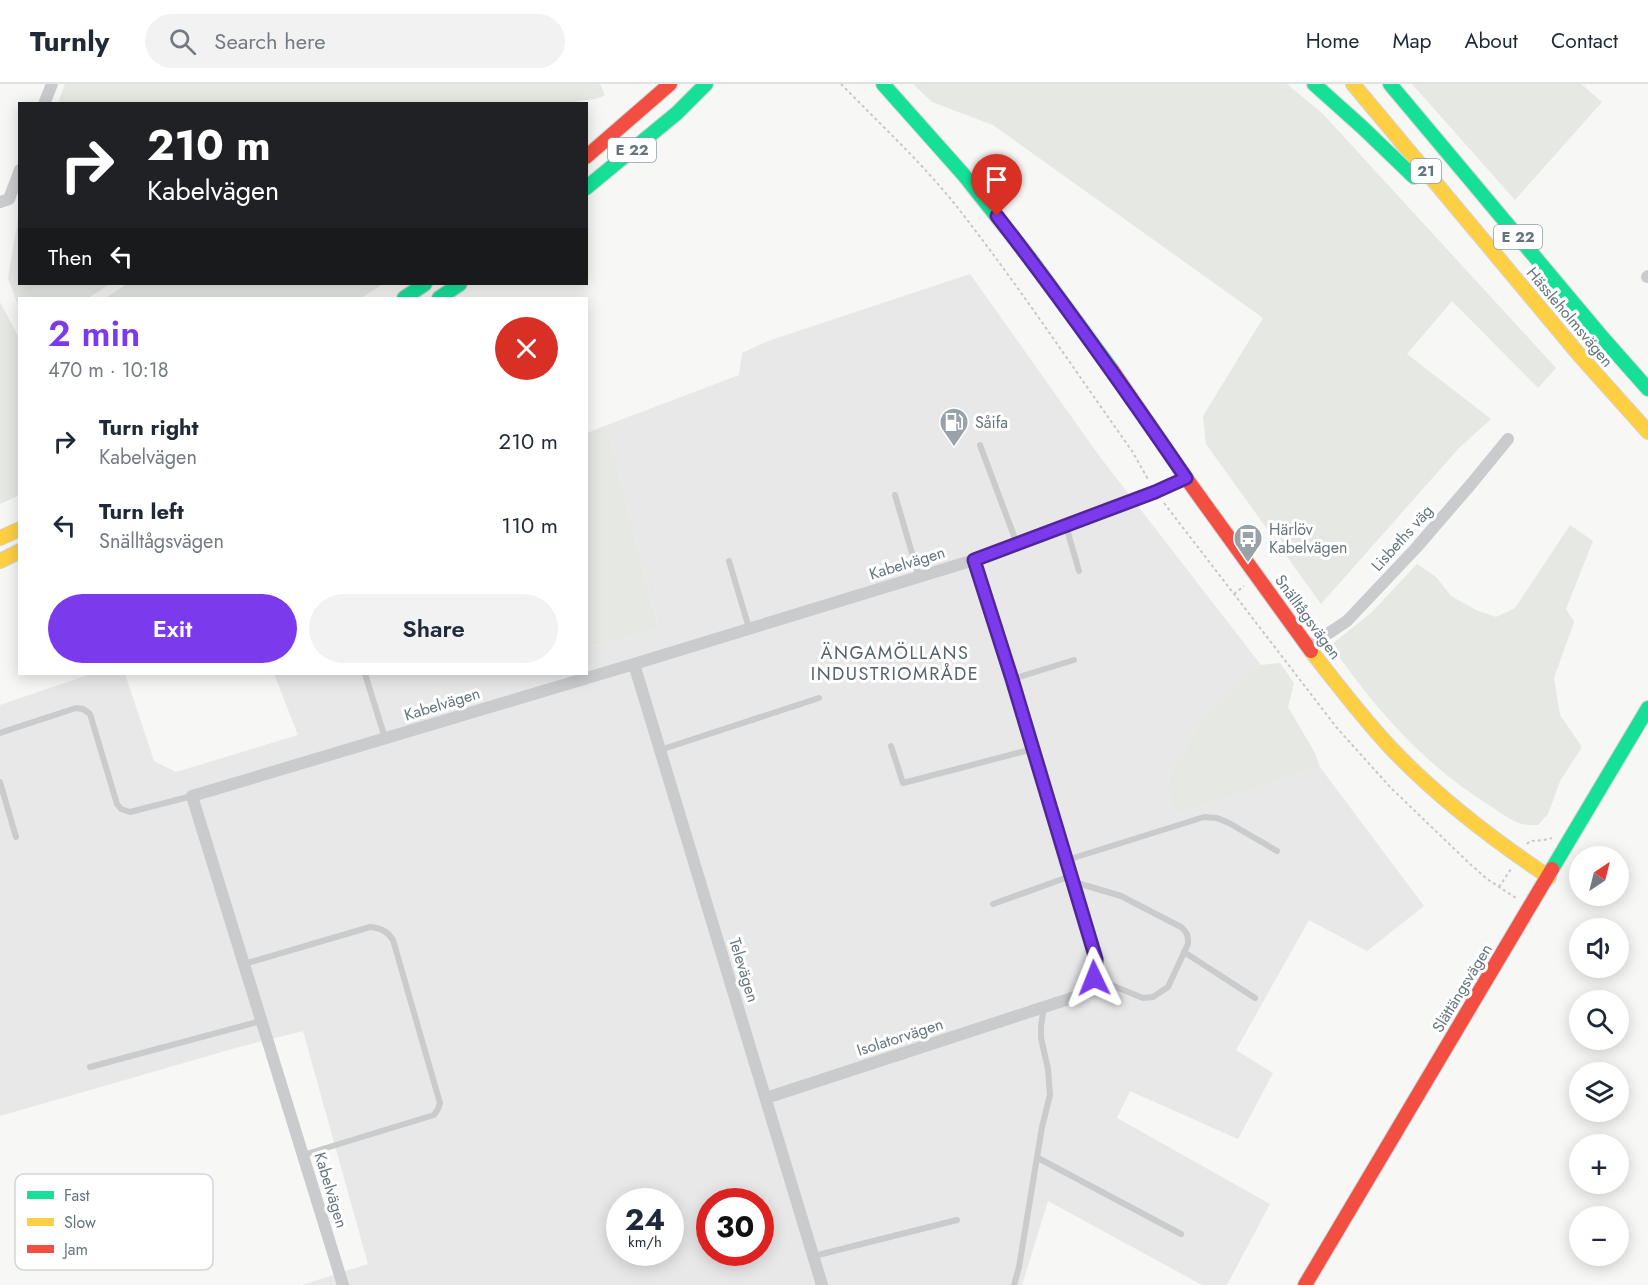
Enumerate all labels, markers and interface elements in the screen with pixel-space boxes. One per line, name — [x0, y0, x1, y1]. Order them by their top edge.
search box — [145, 14, 565, 68]
text: Turnly — [30, 21, 109, 62]
icon: search — [166, 25, 199, 58]
text: Search here — [214, 25, 326, 57]
text: Home — [1306, 26, 1359, 56]
text: Map — [1392, 26, 1432, 56]
text: About — [1465, 26, 1518, 56]
text: Contact — [1551, 26, 1618, 56]
text: 210 m — [147, 115, 271, 176]
icon: right — [48, 126, 126, 204]
road number: E 22 — [608, 138, 656, 162]
pin — [971, 154, 1022, 216]
road number: 21 — [1411, 159, 1441, 183]
icon: arrive — [980, 163, 1013, 196]
text: Kabelvägen — [147, 171, 279, 210]
road number: E 22 — [1494, 225, 1542, 249]
icon: left — [105, 240, 138, 273]
text: Then — [48, 241, 93, 273]
street label: Hässleholmsvägen — [1521, 262, 1619, 372]
text: 2 min — [48, 307, 140, 359]
button: close — [495, 317, 558, 380]
text: 470 m · 10:18 — [48, 356, 169, 385]
fuel station icon: Såifa — [938, 406, 970, 448]
text: Turn right — [99, 411, 199, 443]
place label: Såifa — [975, 411, 1008, 434]
icon: right — [48, 425, 81, 458]
text: 210 m — [499, 425, 558, 457]
text: Kabelvägen — [99, 443, 197, 472]
text: Turn left — [99, 495, 184, 527]
street label: Lisbeths väg — [1366, 500, 1438, 576]
icon: left — [48, 509, 81, 542]
text: 110 m — [501, 509, 558, 541]
place label: Härlöv Kabelvägen — [1269, 518, 1347, 559]
bus stop icon: Härlöv Kabelvägen — [1232, 522, 1264, 564]
text: Snälltågsvägen — [99, 527, 224, 556]
street label: Kabelvägen — [866, 541, 948, 585]
street label: Snälltågsvägen — [1269, 570, 1347, 664]
button: Exit — [48, 594, 297, 663]
button: Share — [309, 594, 558, 663]
district label: ÄNGAMÖLLANS INDUSTRIOMRÅDE — [811, 640, 979, 687]
street label: Kabelvägen — [401, 682, 483, 726]
north arrow — [1569, 846, 1629, 906]
map controls — [1569, 846, 1629, 1266]
button: sound — [1569, 918, 1629, 978]
street label: Televägen — [723, 935, 765, 1005]
street label: Slättängsvägen — [1426, 939, 1498, 1037]
position arrow — [1062, 946, 1126, 1010]
button: search — [1569, 990, 1629, 1050]
street label: Isolatorvägen — [854, 1012, 946, 1062]
button: layers — [1569, 1062, 1629, 1122]
button: + — [1569, 1134, 1629, 1194]
street label: Kabelvägen — [309, 1149, 353, 1231]
legend — [15, 1174, 213, 1270]
text: Fast — [64, 1184, 90, 1207]
speed limit sign: 30 — [696, 1188, 774, 1266]
text: 24 — [625, 1198, 665, 1241]
button: − — [1569, 1206, 1629, 1266]
text: Slow — [64, 1211, 96, 1234]
text: km/h — [628, 1231, 662, 1253]
text: Jam — [62, 1238, 88, 1261]

